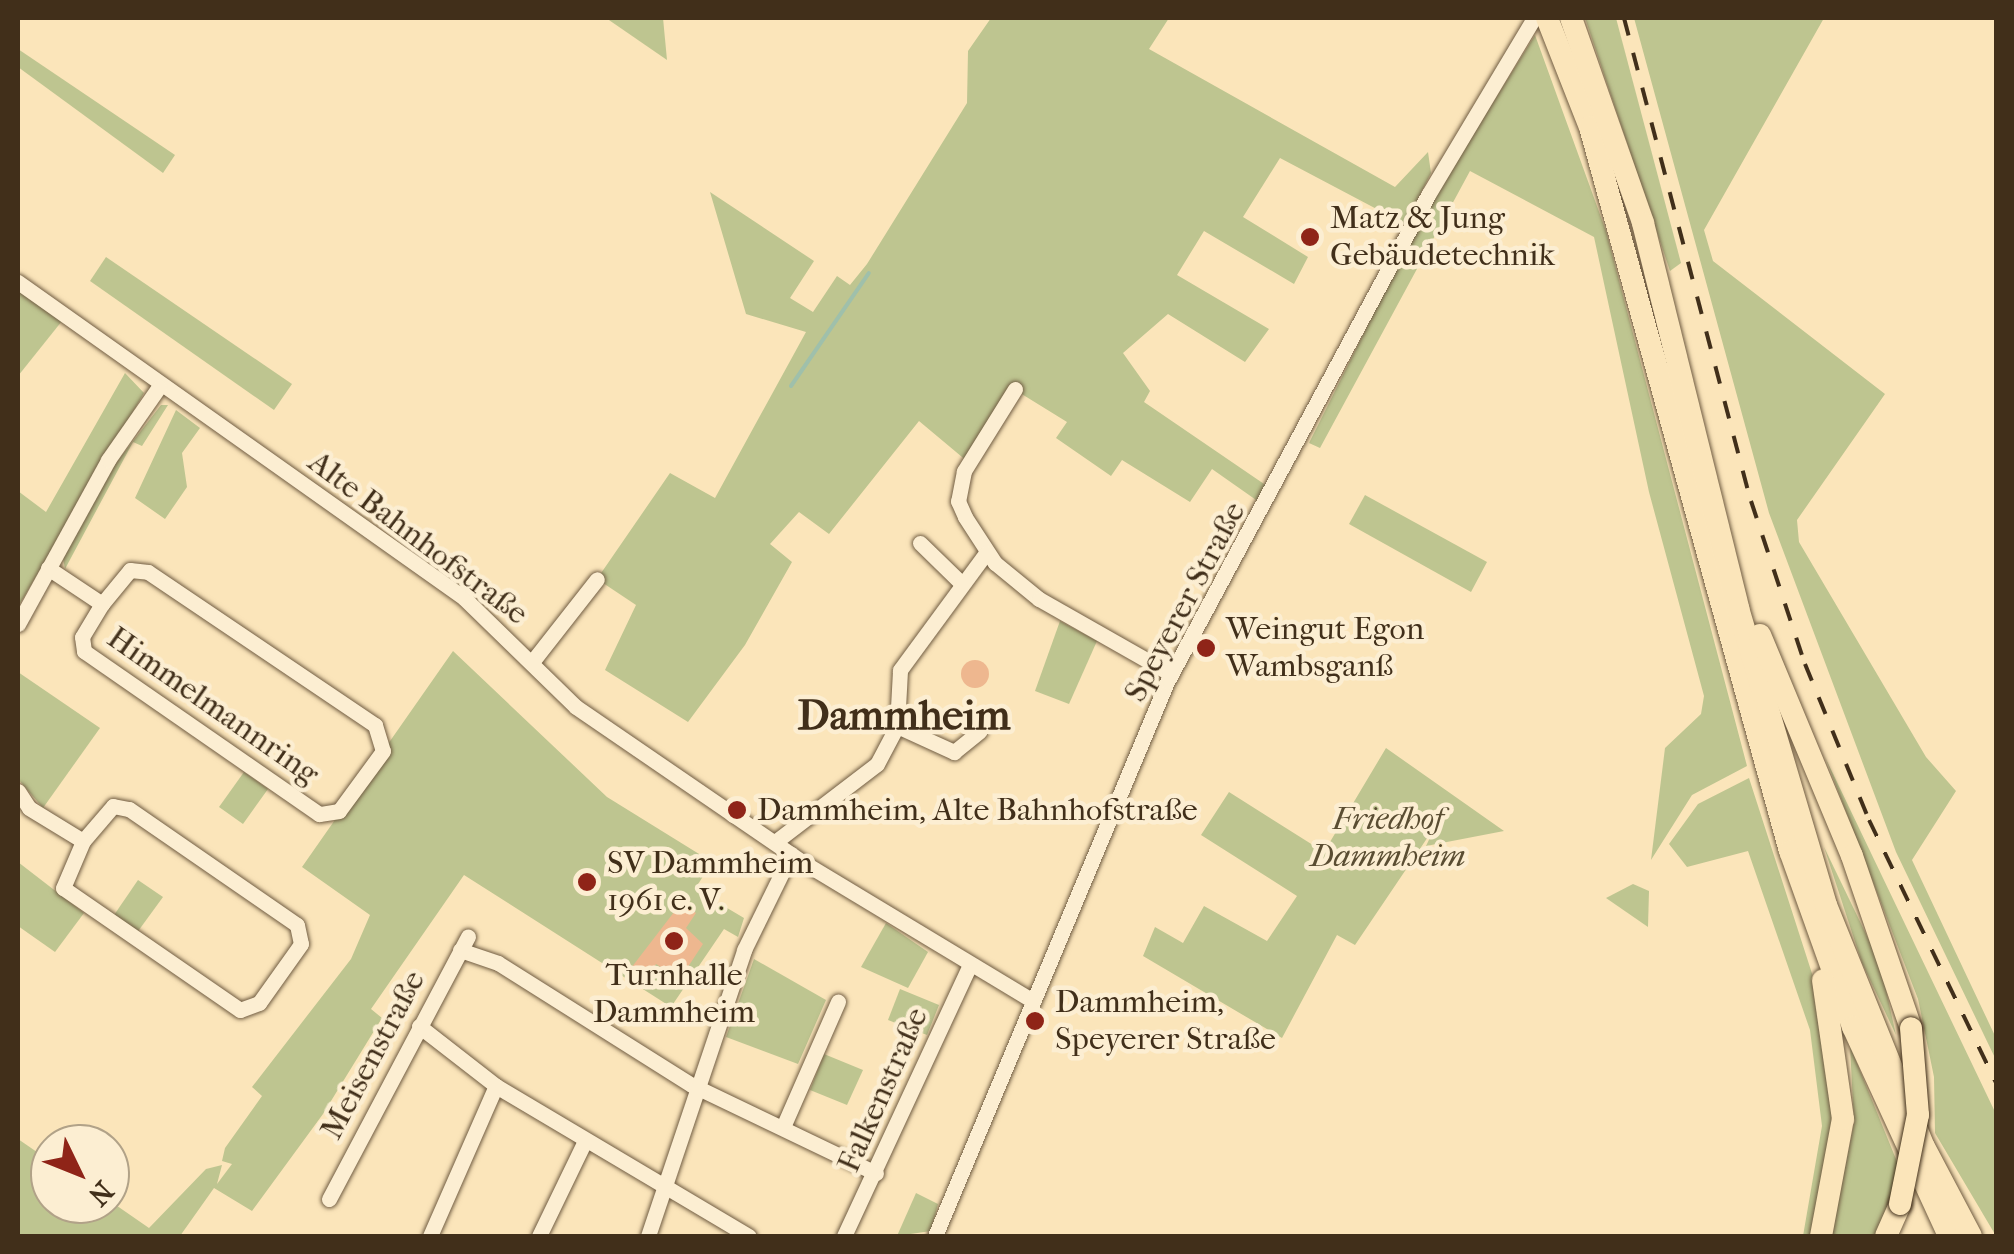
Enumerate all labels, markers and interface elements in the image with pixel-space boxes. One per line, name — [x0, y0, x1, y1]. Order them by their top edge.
place label: Matz & Jung Gebäudetechnik — [1330, 200, 1555, 275]
marker: Matz & Jung Gebäudetechnik — [1299, 226, 1321, 248]
street label: Alte Bahnhofstraße — [301, 443, 535, 633]
street label: Speyerer Straße — [1116, 495, 1254, 709]
place label: Weingut Egon Wambsganß — [1226, 611, 1424, 686]
street label: Himmelmannring — [100, 619, 326, 793]
marker: Weingut Egon Wambsganß — [1195, 637, 1217, 659]
district label: Dammheim — [798, 691, 1010, 741]
place label: Dammheim, Alte Bahnhofstraße — [757, 791, 1198, 829]
marker: Dammheim, Alte Bahnhofstraße — [726, 799, 748, 821]
park label: Friedhof Dammheim — [1310, 801, 1466, 876]
place label: SV Dammheim 1961 e. V. — [607, 845, 813, 920]
marker: SV Dammheim 1961 e. V. — [576, 871, 598, 893]
marker: Turnhalle Dammheim — [663, 930, 685, 952]
place label: Turnhalle Dammheim — [593, 957, 755, 1032]
street label: Meisenstraße — [313, 964, 433, 1146]
place label: Dammheim, Speyerer Straße — [1055, 984, 1276, 1059]
street label: Falkenstraße — [830, 1002, 936, 1178]
marker: Dammheim, Speyerer Straße — [1024, 1010, 1046, 1032]
north arrow — [30, 1124, 130, 1224]
text: N — [82, 1174, 120, 1212]

